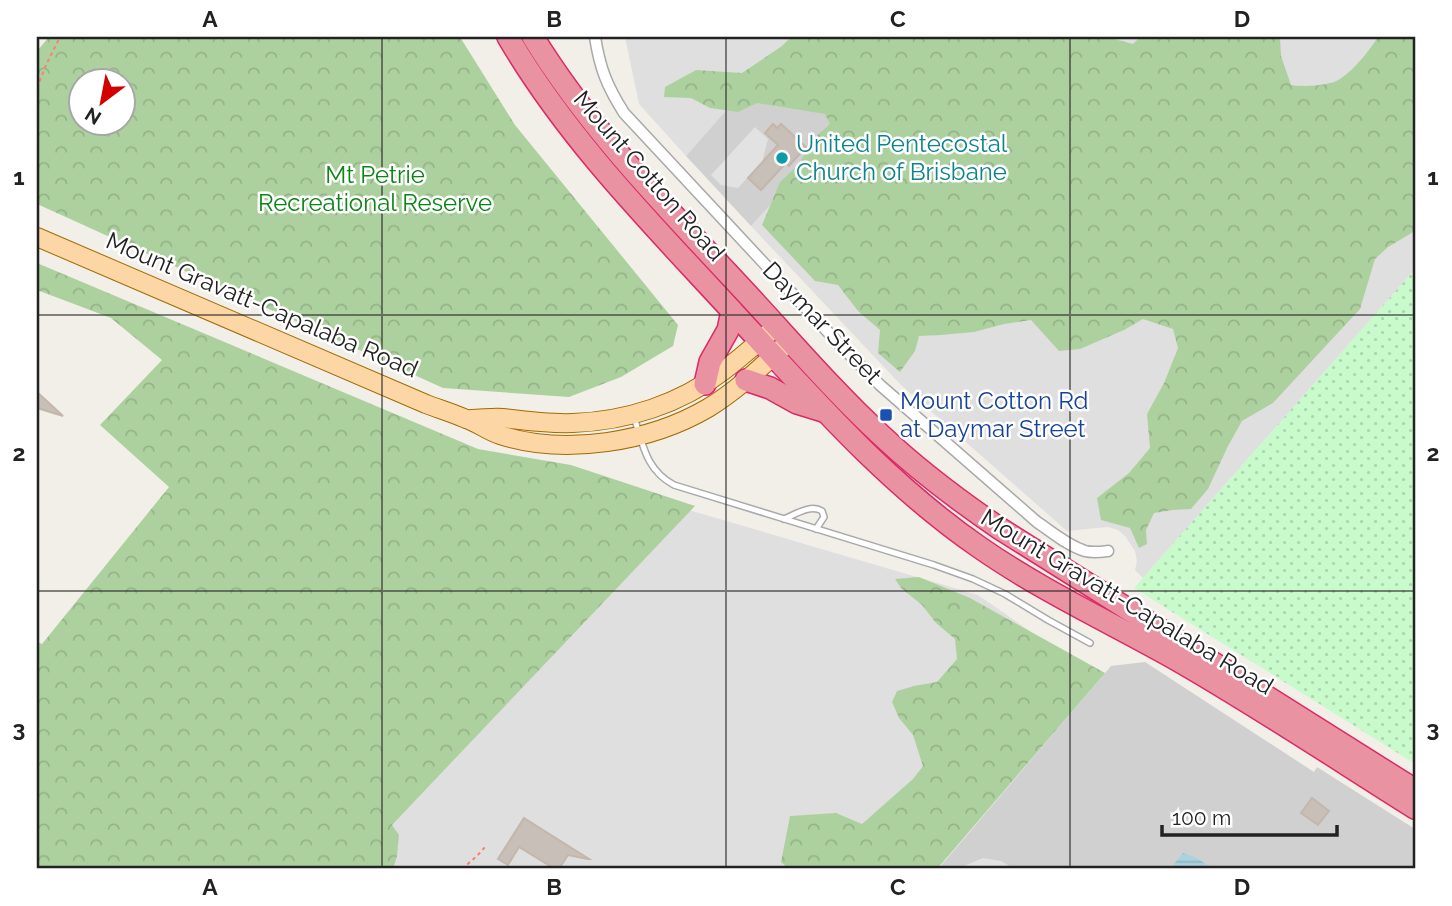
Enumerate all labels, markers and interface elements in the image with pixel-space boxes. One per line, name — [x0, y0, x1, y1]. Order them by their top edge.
text: A — [202, 5, 218, 32]
text: B — [546, 5, 562, 32]
text: C — [890, 5, 906, 32]
text: D — [1234, 5, 1250, 32]
north arrow — [66, 66, 136, 136]
street label: Mount Cotton Road — [568, 85, 731, 267]
text: N — [81, 103, 105, 130]
place label: United Pentecostal Church of Brisbane — [796, 129, 1008, 186]
marker: United Pentecostal Church of Brisbane — [774, 150, 790, 166]
park label: Mt Petrie Recreational Reserve — [258, 160, 492, 217]
text: 1 — [13, 163, 25, 190]
text: 1 — [1427, 163, 1439, 190]
street label: Mount Gravatt-Capalaba Road — [102, 226, 422, 384]
street label: Daymar Street — [757, 256, 888, 390]
place label: Mount Cotton Rd at Daymar Street — [900, 386, 1088, 443]
marker: Mount Cotton Rd at Daymar Street — [878, 407, 894, 423]
text: 2 — [13, 439, 25, 466]
text: 2 — [1427, 439, 1439, 466]
street label: Mount Gravatt-Capalaba Road — [976, 503, 1279, 700]
text: 3 — [13, 715, 25, 742]
text: 3 — [1427, 715, 1439, 742]
scale bar — [1162, 794, 1336, 838]
text: 100 m — [1172, 805, 1231, 830]
text: A — [202, 873, 218, 900]
text: B — [546, 873, 562, 900]
text: C — [890, 873, 906, 900]
text: D — [1234, 873, 1250, 900]

